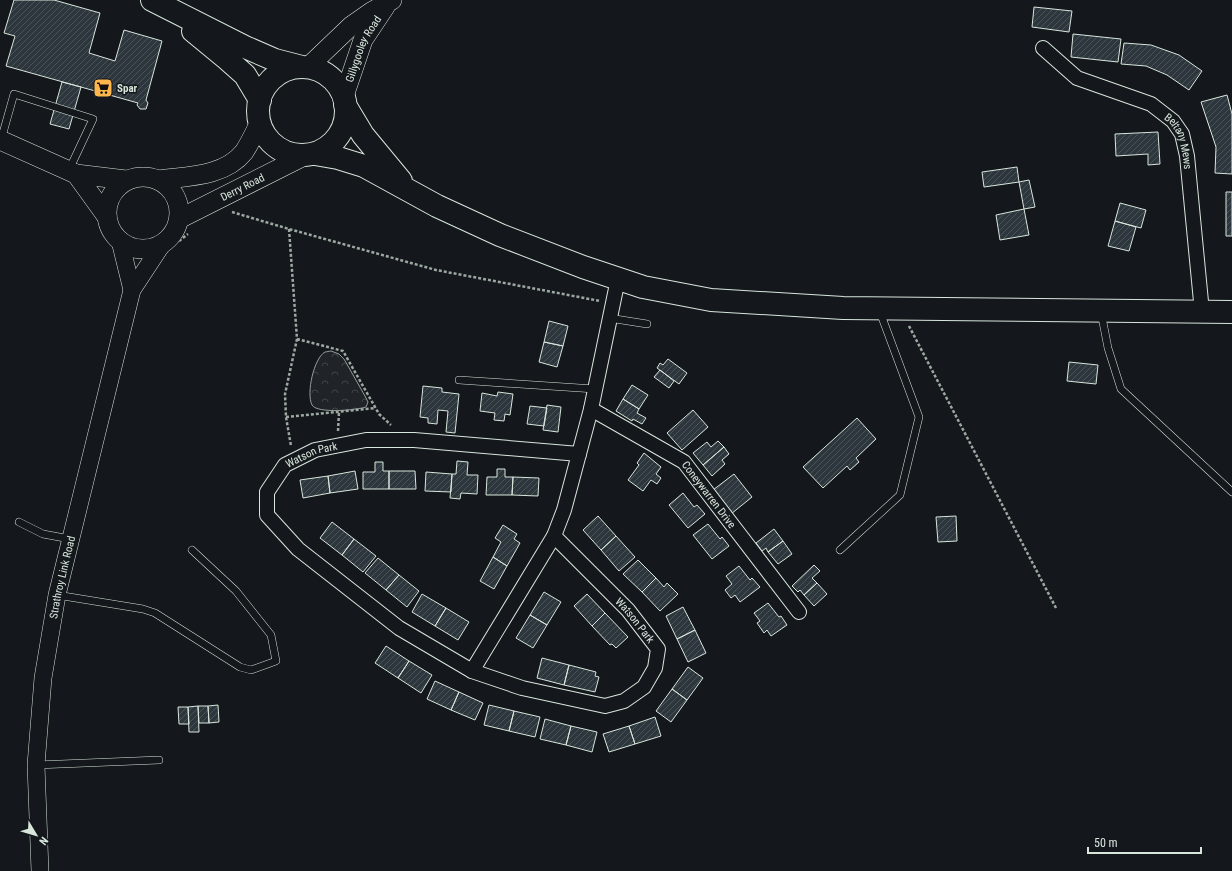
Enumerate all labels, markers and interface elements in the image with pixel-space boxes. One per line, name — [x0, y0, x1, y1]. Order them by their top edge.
street label: Gillygooley Road — [343, 13, 384, 84]
supermarket icon: Spar — [92, 77, 114, 99]
place label: Spar — [117, 82, 138, 95]
street label: Beltany Mews — [1162, 111, 1194, 170]
street label: Derry Road — [218, 171, 267, 204]
street label: Watson Park — [284, 440, 339, 471]
street label: Coneywarren Drive — [679, 459, 738, 531]
street label: Strathroy Link Road — [47, 535, 78, 620]
street label: Watson Park — [612, 595, 657, 646]
north arrow — [16, 815, 56, 855]
scale bar — [1088, 829, 1201, 855]
text: N — [36, 834, 51, 848]
text: 50 m — [1094, 836, 1118, 850]

